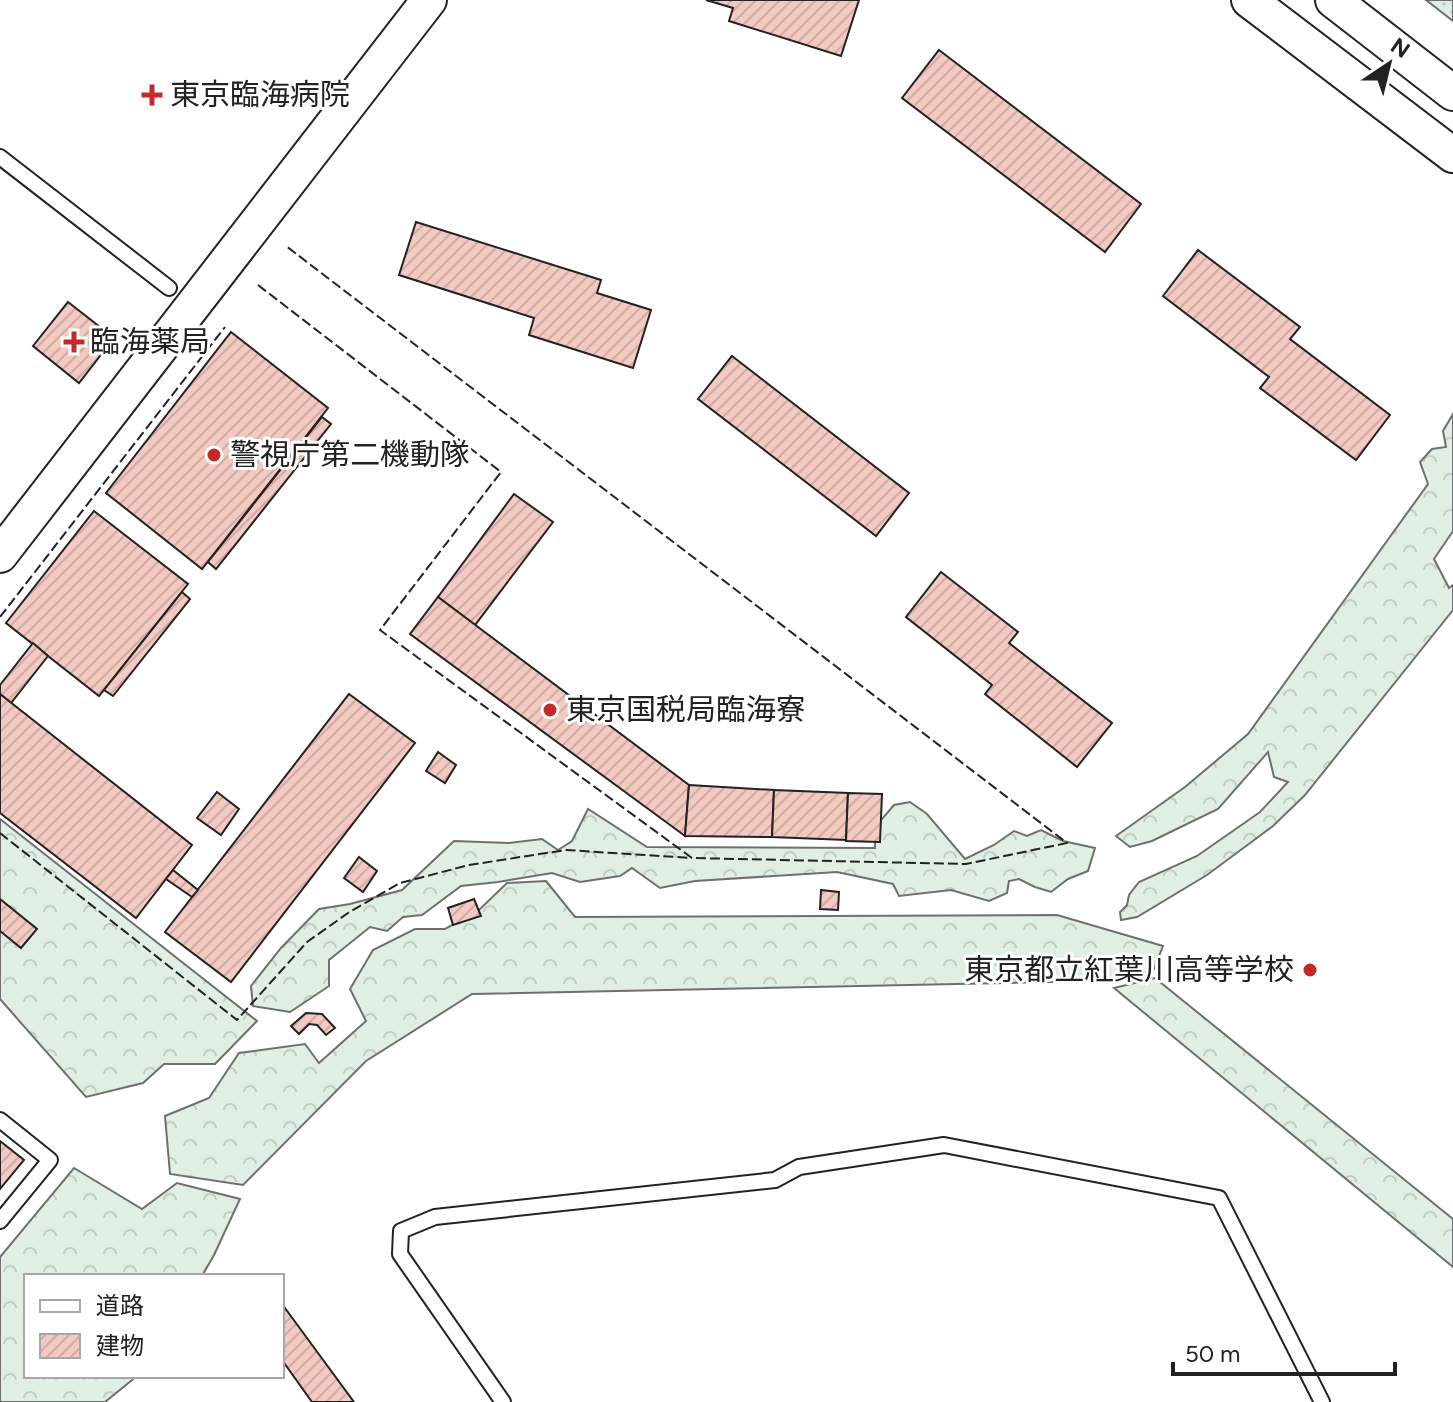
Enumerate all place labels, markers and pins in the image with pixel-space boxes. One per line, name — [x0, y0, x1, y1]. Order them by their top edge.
place label: 東京臨海病院 — [170, 76, 350, 113]
marker: 東京臨海病院 — [141, 84, 163, 106]
place label: 臨海薬局 — [90, 323, 210, 360]
marker: 臨海薬局 — [65, 333, 83, 351]
place label: 警視庁第二機動隊 — [230, 436, 470, 473]
marker: 警視庁第二機動隊 — [205, 446, 223, 464]
place label: 東京国税局臨海寮 — [566, 691, 806, 728]
marker: 東京国税局臨海寮 — [541, 701, 559, 719]
place label: 東京都立紅葉川高等学校 — [964, 951, 1294, 988]
marker: 東京都立紅葉川高等学校 — [1301, 961, 1319, 979]

